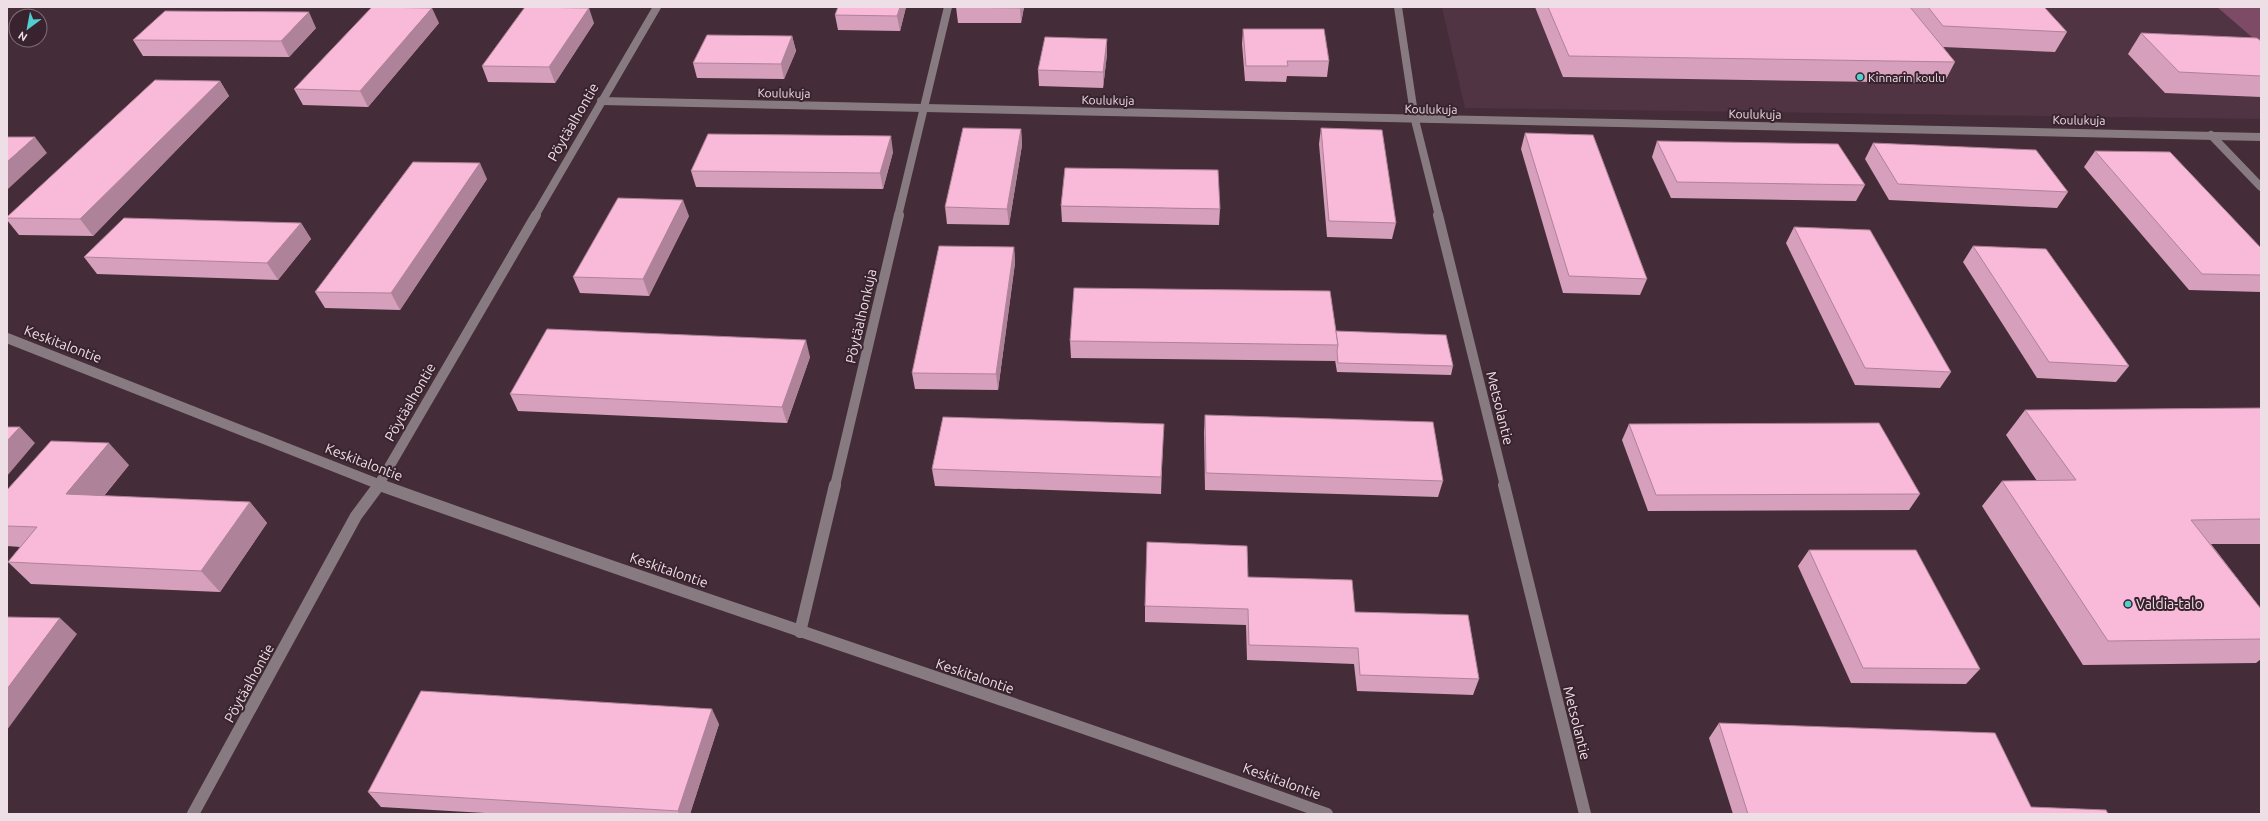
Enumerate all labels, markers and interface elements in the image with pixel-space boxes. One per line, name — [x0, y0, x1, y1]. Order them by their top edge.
north arrow — [8, 8, 48, 48]
text: N — [16, 29, 29, 44]
place label: Kinnarin koulu — [1868, 71, 1945, 84]
marker: Kinnarin koulu — [1855, 72, 1865, 82]
street label: Pöytäalhontie — [544, 80, 602, 164]
street label: Koulukuja — [757, 86, 811, 100]
street label: Koulukuja — [1081, 93, 1135, 107]
street label: Koulukuja — [1404, 102, 1458, 116]
street label: Koulukuja — [1728, 107, 1782, 121]
street label: Koulukuja — [2052, 113, 2106, 127]
street label: Pöytäalhonkuja — [842, 267, 880, 365]
street label: Keskitalontie — [22, 322, 104, 366]
street label: Pöytäalhontie — [381, 360, 439, 444]
street label: Metsolantie — [1483, 370, 1517, 446]
street label: Keskitalontie — [323, 440, 405, 484]
street label: Keskitalontie — [628, 549, 710, 591]
place label: Valdia-talo — [2136, 596, 2203, 612]
marker: Valdia-talo — [2123, 599, 2133, 609]
street label: Pöytäalhontie — [221, 641, 277, 725]
street label: Keskitalontie — [934, 655, 1016, 697]
street label: Metsolantie — [1560, 685, 1594, 761]
street label: Keskitalontie — [1241, 759, 1323, 803]

